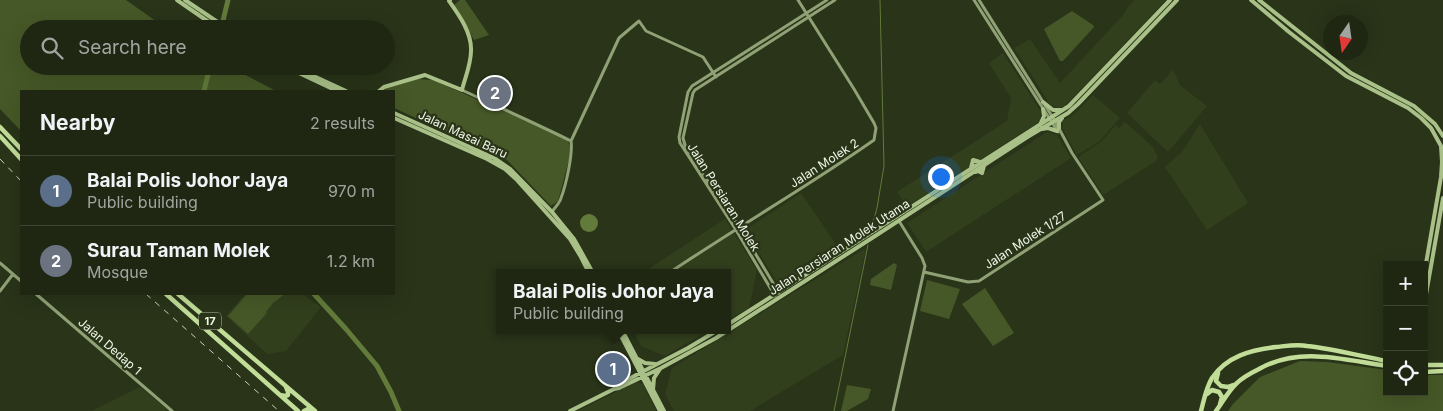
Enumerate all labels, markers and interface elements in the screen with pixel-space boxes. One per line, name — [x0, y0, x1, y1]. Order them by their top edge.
north arrow — [1323, 15, 1368, 60]
search box — [20, 20, 395, 75]
icon: search — [38, 34, 66, 62]
text: Search here — [78, 36, 187, 59]
pin: 2 — [479, 74, 511, 112]
street label: Jalan Masai Baru — [416, 107, 510, 161]
text: Nearby — [40, 110, 115, 135]
text: 2 results — [310, 113, 375, 133]
street label: Jalan Molek 2 — [787, 135, 861, 191]
street label: Jalan Persiaran Molek — [685, 140, 764, 254]
your location — [928, 164, 954, 190]
text: Balai Polis Johor Jaya — [87, 169, 288, 192]
text: 1 — [53, 181, 59, 201]
text: 970 m — [328, 181, 375, 201]
text: Public building — [87, 192, 198, 212]
street label: Jalan Persiaran Molek Utama — [766, 196, 912, 298]
street label: Jalan Molek 1/27 — [981, 208, 1069, 272]
text: Surau Taman Molek — [87, 239, 270, 262]
text: 2 — [51, 251, 61, 271]
text: 1.2 km — [327, 251, 375, 271]
map controls — [1383, 261, 1428, 396]
button: + — [1383, 261, 1428, 306]
text: Mosque — [87, 262, 148, 282]
popup — [496, 269, 731, 334]
text: Balai Polis Johor Jaya — [513, 280, 714, 303]
text: Public building — [513, 303, 624, 323]
button: − — [1383, 306, 1428, 351]
road number: 17 — [199, 312, 221, 330]
street label: Jalan Dedap 1 — [75, 314, 145, 378]
pin: 1 — [597, 350, 629, 388]
button: locate — [1383, 351, 1428, 396]

